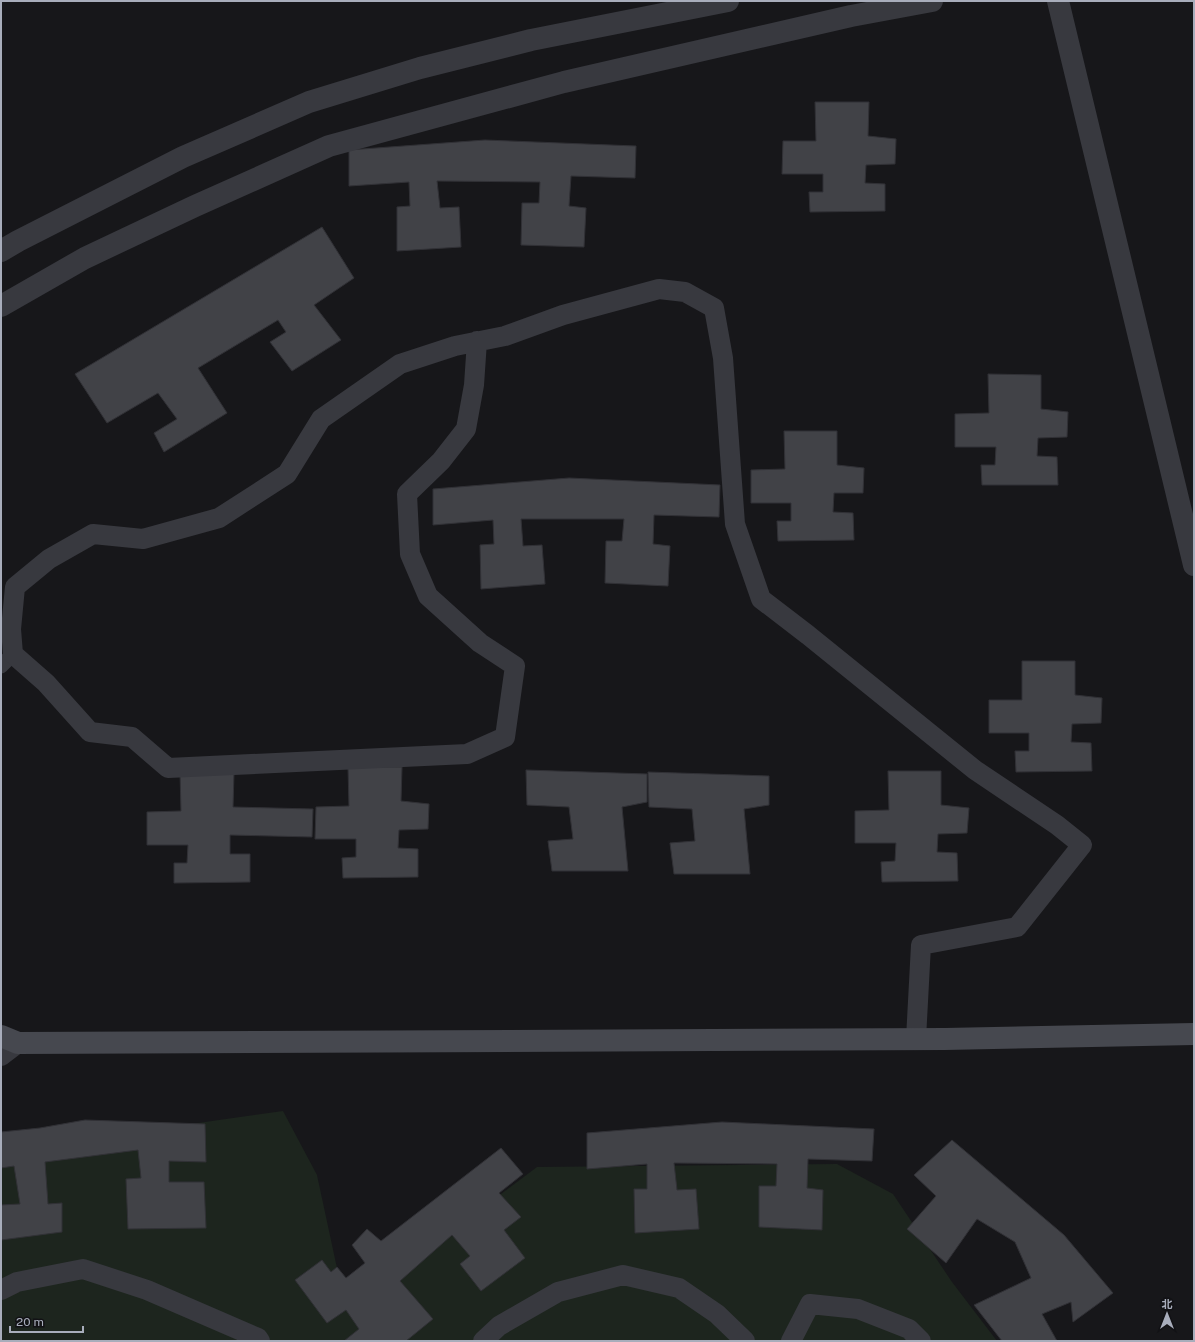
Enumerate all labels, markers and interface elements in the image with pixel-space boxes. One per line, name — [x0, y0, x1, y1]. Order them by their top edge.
north arrow — [1147, 1294, 1187, 1334]
text: 北 — [1162, 1298, 1173, 1310]
scale bar — [10, 1308, 83, 1334]
text: 20 m — [16, 1315, 44, 1329]

